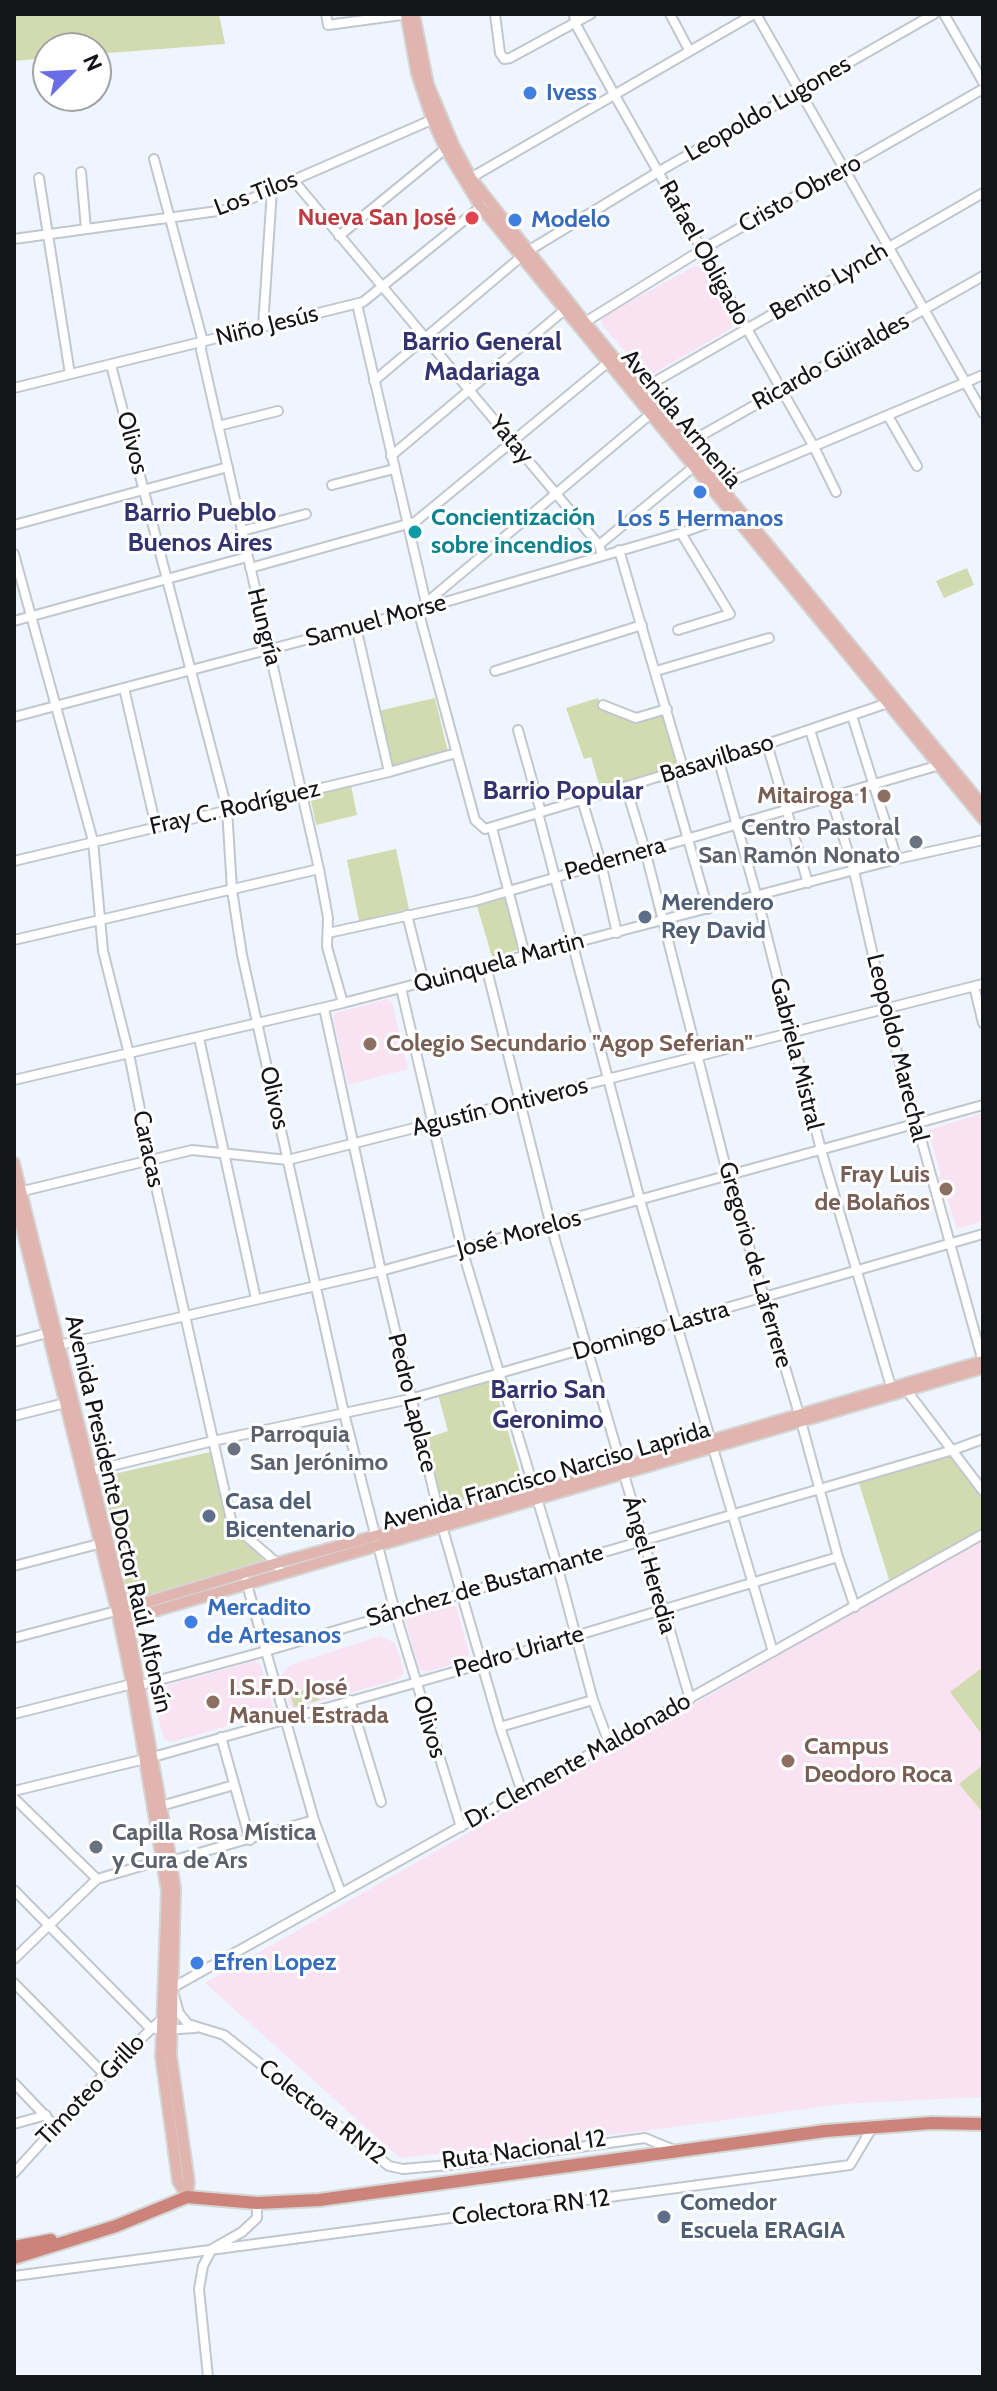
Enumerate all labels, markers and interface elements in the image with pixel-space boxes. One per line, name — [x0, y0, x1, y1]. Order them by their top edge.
north arrow — [32, 32, 112, 112]
text: N — [77, 50, 108, 75]
street label: Leopoldo Lugones — [680, 50, 856, 168]
place label: Ivess — [546, 79, 597, 107]
marker: Ivess — [521, 84, 539, 102]
street label: Cristo Obrero — [734, 149, 866, 239]
street label: Los Tilos — [210, 165, 302, 223]
street label: Rafael Obligado — [652, 176, 756, 330]
place label: Nueva San José — [298, 204, 456, 232]
place label: Modelo — [531, 206, 610, 234]
marker: Nueva San José — [463, 209, 481, 227]
marker: Modelo — [506, 211, 524, 229]
street label: Benito Lynch — [765, 237, 893, 327]
street label: Niño Jesús — [213, 299, 321, 353]
street label: Ricardo Güiraldes — [748, 307, 914, 417]
district label: Barrio General Madariaga — [402, 326, 562, 388]
street label: Avenida Armenia — [615, 344, 747, 494]
street label: Olivos — [110, 408, 154, 478]
street label: Yatay — [482, 410, 540, 470]
marker: Los 5 Hermanos — [691, 483, 709, 501]
district label: Barrio Pueblo Buenos Aires — [124, 497, 276, 558]
place label: Concientización sobre incendios — [431, 504, 595, 560]
place label: Los 5 Hermanos — [617, 505, 783, 533]
marker: Concientización sobre incendios — [406, 523, 424, 541]
street label: Hungría — [240, 585, 288, 669]
street label: Samuel Morse — [302, 588, 450, 654]
street label: Basavilbaso — [657, 728, 777, 790]
street label: Fray C. Rodríguez — [147, 774, 323, 842]
district label: Barrio Popular — [483, 775, 643, 807]
place label: Mitairoga 1 — [757, 782, 868, 810]
marker: Mitairoga 1 — [875, 787, 893, 805]
place label: Centro Pastoral San Ramón Nonato — [698, 814, 900, 870]
street label: Pedernera — [561, 831, 669, 887]
marker: Centro Pastoral San Ramón Nonato — [907, 833, 925, 851]
place label: Merendero Rey David — [661, 889, 774, 945]
marker: Merendero Rey David — [636, 908, 654, 926]
street label: Quinquela Martin — [411, 926, 587, 1000]
street label: Leopoldo Marechal — [860, 951, 934, 1145]
street label: Gabriela Mistral — [763, 975, 829, 1133]
place label: Colegio Secundario "Agop Seferian" — [386, 1030, 753, 1058]
marker: Colegio Secundario "Agop Seferian" — [361, 1035, 379, 1053]
street label: Olivos — [253, 1064, 295, 1132]
street label: Agustín Ontiveros — [409, 1071, 591, 1143]
street label: Caracas — [126, 1108, 170, 1190]
street label: Gregorio de Laferrere — [712, 1159, 798, 1371]
place label: Fray Luis de Bolaños — [814, 1161, 930, 1217]
marker: Fray Luis de Bolaños — [937, 1180, 955, 1198]
street label: José Morelos — [454, 1204, 584, 1264]
street label: Domingo Lastra — [570, 1295, 732, 1367]
street label: Avenida Presidente Doctor Raúl Alfonsín — [58, 1312, 178, 1716]
street label: Pedro Laplace — [381, 1331, 443, 1475]
district label: Barrio San Geronimo — [490, 1374, 606, 1436]
street label: Avenida Francisco Narciso Laprida — [379, 1415, 713, 1537]
place label: Parroquia San Jerónimo — [250, 1421, 388, 1477]
marker: Parroquia San Jerónimo — [225, 1440, 243, 1458]
place label: Casa del Bicentenario — [225, 1488, 355, 1544]
street label: Ángel Heredia — [616, 1493, 682, 1637]
marker: Casa del Bicentenario — [200, 1507, 218, 1525]
street label: Sánchez de Bustamante — [363, 1538, 607, 1634]
place label: Mercadito de Artesanos — [207, 1594, 341, 1650]
marker: Mercadito de Artesanos — [182, 1613, 200, 1631]
street label: Pedro Uriarte — [451, 1620, 587, 1684]
place label: I.S.F.D. José Manuel Estrada — [229, 1674, 389, 1730]
street label: Dr. Clemente Maldonado — [460, 1687, 696, 1835]
street label: Olivos — [406, 1692, 452, 1762]
marker: I.S.F.D. José Manuel Estrada — [204, 1693, 222, 1711]
place label: Campus Deodoro Roca — [804, 1733, 952, 1789]
marker: Campus Deodoro Roca — [779, 1752, 797, 1770]
place label: Capilla Rosa Mística y Cura de Ars — [112, 1819, 316, 1875]
marker: Capilla Rosa Mística y Cura de Ars — [87, 1838, 105, 1856]
place label: Efren Lopez — [213, 1949, 336, 1977]
marker: Efren Lopez — [188, 1954, 206, 1972]
street label: Timoteo Grillo — [31, 2028, 151, 2152]
street label: Colectora RN12 — [253, 2053, 391, 2171]
street label: Ruta Nacional 12 — [440, 2124, 608, 2176]
street label: Colectora RN 12 — [450, 2184, 612, 2232]
place label: Comedor Escuela ERAGIA — [680, 2189, 845, 2245]
marker: Comedor Escuela ERAGIA — [655, 2208, 673, 2226]

